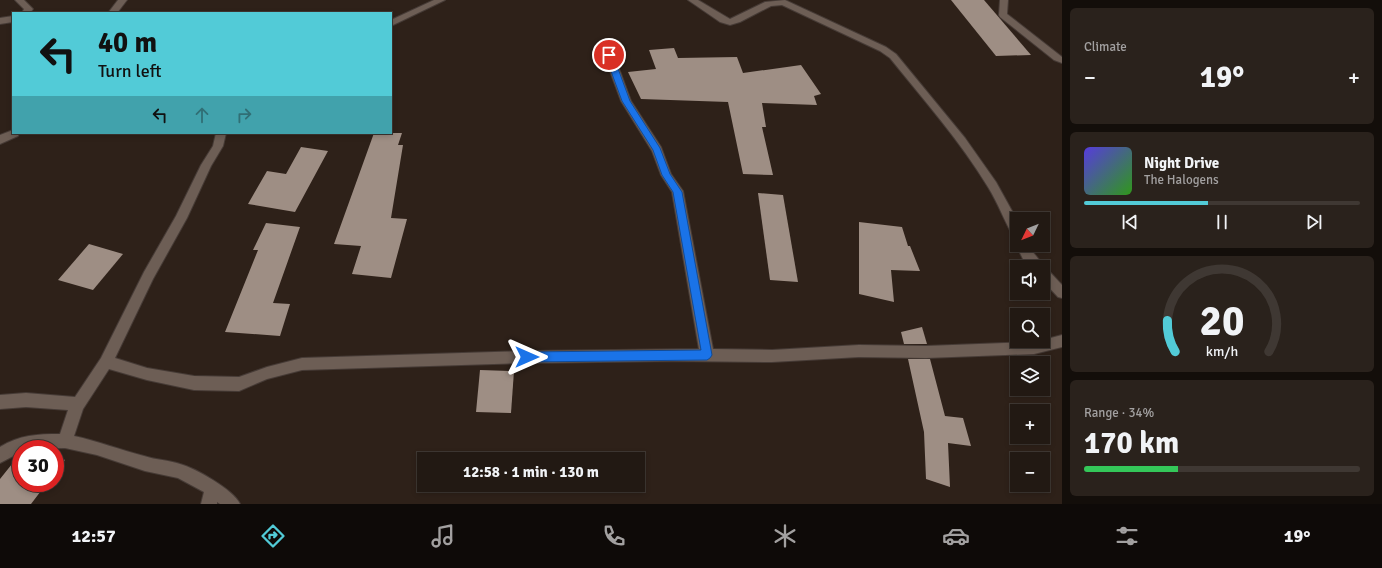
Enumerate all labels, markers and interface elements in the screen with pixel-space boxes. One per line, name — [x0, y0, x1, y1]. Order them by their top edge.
text: 40 m — [98, 26, 157, 60]
icon: left — [32, 28, 84, 80]
pin — [592, 38, 626, 72]
text: Climate — [1084, 39, 1127, 55]
icon: arrive — [598, 44, 620, 66]
text: 19° — [1200, 59, 1244, 96]
text: Turn left — [98, 60, 161, 82]
text: − — [1084, 64, 1096, 91]
text: + — [1348, 64, 1360, 91]
icon: left — [149, 104, 171, 126]
icon: ahead — [191, 104, 213, 126]
icon: right — [233, 104, 255, 126]
text: Night Drive — [1144, 154, 1219, 172]
text: The Halogens — [1144, 172, 1219, 188]
icon: previous — [1119, 211, 1141, 233]
icon: pause — [1211, 211, 1233, 233]
icon: next — [1303, 211, 1325, 233]
north arrow — [1010, 212, 1050, 252]
map controls — [1010, 212, 1050, 492]
button: sound — [1010, 260, 1050, 300]
text: 20 — [1200, 296, 1244, 347]
button: search — [1010, 308, 1050, 348]
position arrow — [506, 336, 548, 378]
text: km/h — [1206, 343, 1238, 360]
button: layers — [1010, 356, 1050, 396]
button: + — [1010, 404, 1050, 444]
text: Range · 34% — [1084, 405, 1154, 421]
text: 170 km — [1084, 425, 1179, 462]
speed limit sign: 30 — [12, 440, 64, 492]
button: − — [1010, 452, 1050, 492]
text: 12:58 · 1 min · 130 m — [463, 463, 599, 481]
icon: directions — [259, 522, 287, 550]
icon: music — [429, 522, 457, 550]
icon: phone — [600, 522, 628, 550]
icon: climate — [771, 522, 799, 550]
icon: car — [942, 522, 970, 550]
icon: filters — [1113, 522, 1141, 550]
text: 12:57 — [71, 525, 116, 547]
text: 19° — [1284, 525, 1311, 547]

